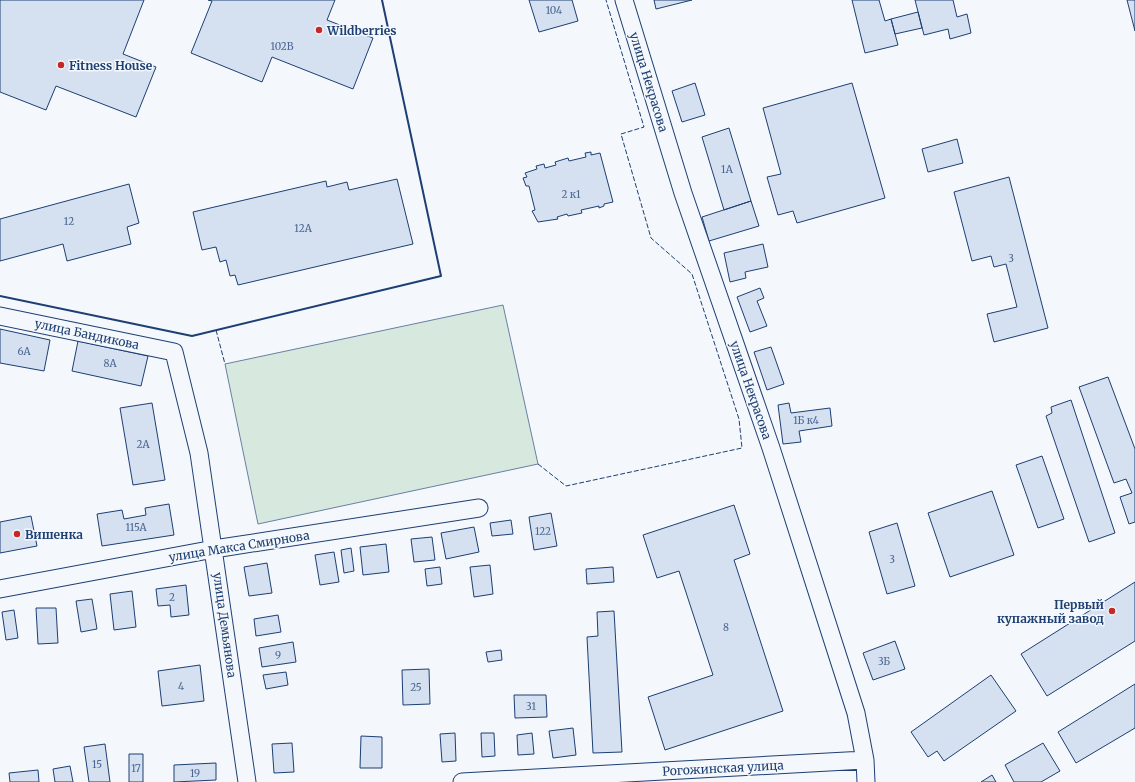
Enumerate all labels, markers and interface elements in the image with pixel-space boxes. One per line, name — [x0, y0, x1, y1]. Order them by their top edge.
house number: 104 — [546, 4, 562, 17]
place label: Wildberries — [326, 23, 397, 38]
marker: Wildberries — [314, 25, 324, 35]
street label: улица Некрасова — [627, 30, 671, 134]
house number: 102В — [271, 40, 294, 53]
place label: Fitness House — [69, 58, 153, 73]
marker: Fitness House — [56, 60, 66, 70]
house number: 1А — [721, 163, 734, 176]
house number: 2 к1 — [562, 188, 581, 201]
house number: 12 — [64, 215, 74, 228]
house number: 12А — [294, 222, 313, 235]
house number: 3 — [1008, 252, 1014, 265]
street label: улица Бандикова — [33, 316, 141, 353]
street label: улица Некрасова — [727, 339, 775, 442]
house number: 6А — [17, 345, 31, 358]
house number: 8А — [104, 357, 117, 370]
house number: 1Б к4 — [793, 414, 819, 427]
house number: 2А — [136, 438, 150, 451]
house number: 115А — [126, 521, 147, 534]
house number: 122 — [535, 525, 551, 538]
place label: Вишенка — [25, 527, 83, 542]
street label: улица Макса Смирнова — [168, 527, 311, 565]
marker: Вишенка — [12, 529, 22, 539]
house number: 3 — [889, 553, 895, 566]
street label: улица Демьянова — [210, 571, 240, 679]
house number: 2 — [169, 591, 175, 604]
place label: Первый купажный завод — [997, 597, 1105, 626]
marker: Первый купажный завод — [1107, 606, 1117, 616]
house number: 8 — [723, 621, 729, 634]
house number: 9 — [275, 649, 281, 662]
house number: 3Б — [878, 655, 890, 668]
house number: 4 — [178, 680, 184, 693]
house number: 25 — [410, 681, 422, 694]
house number: 31 — [526, 700, 536, 713]
street label: Рогожинская улица — [662, 757, 785, 779]
house number: 15 — [92, 758, 102, 771]
house number: 17 — [131, 762, 141, 775]
house number: 19 — [190, 767, 200, 780]

